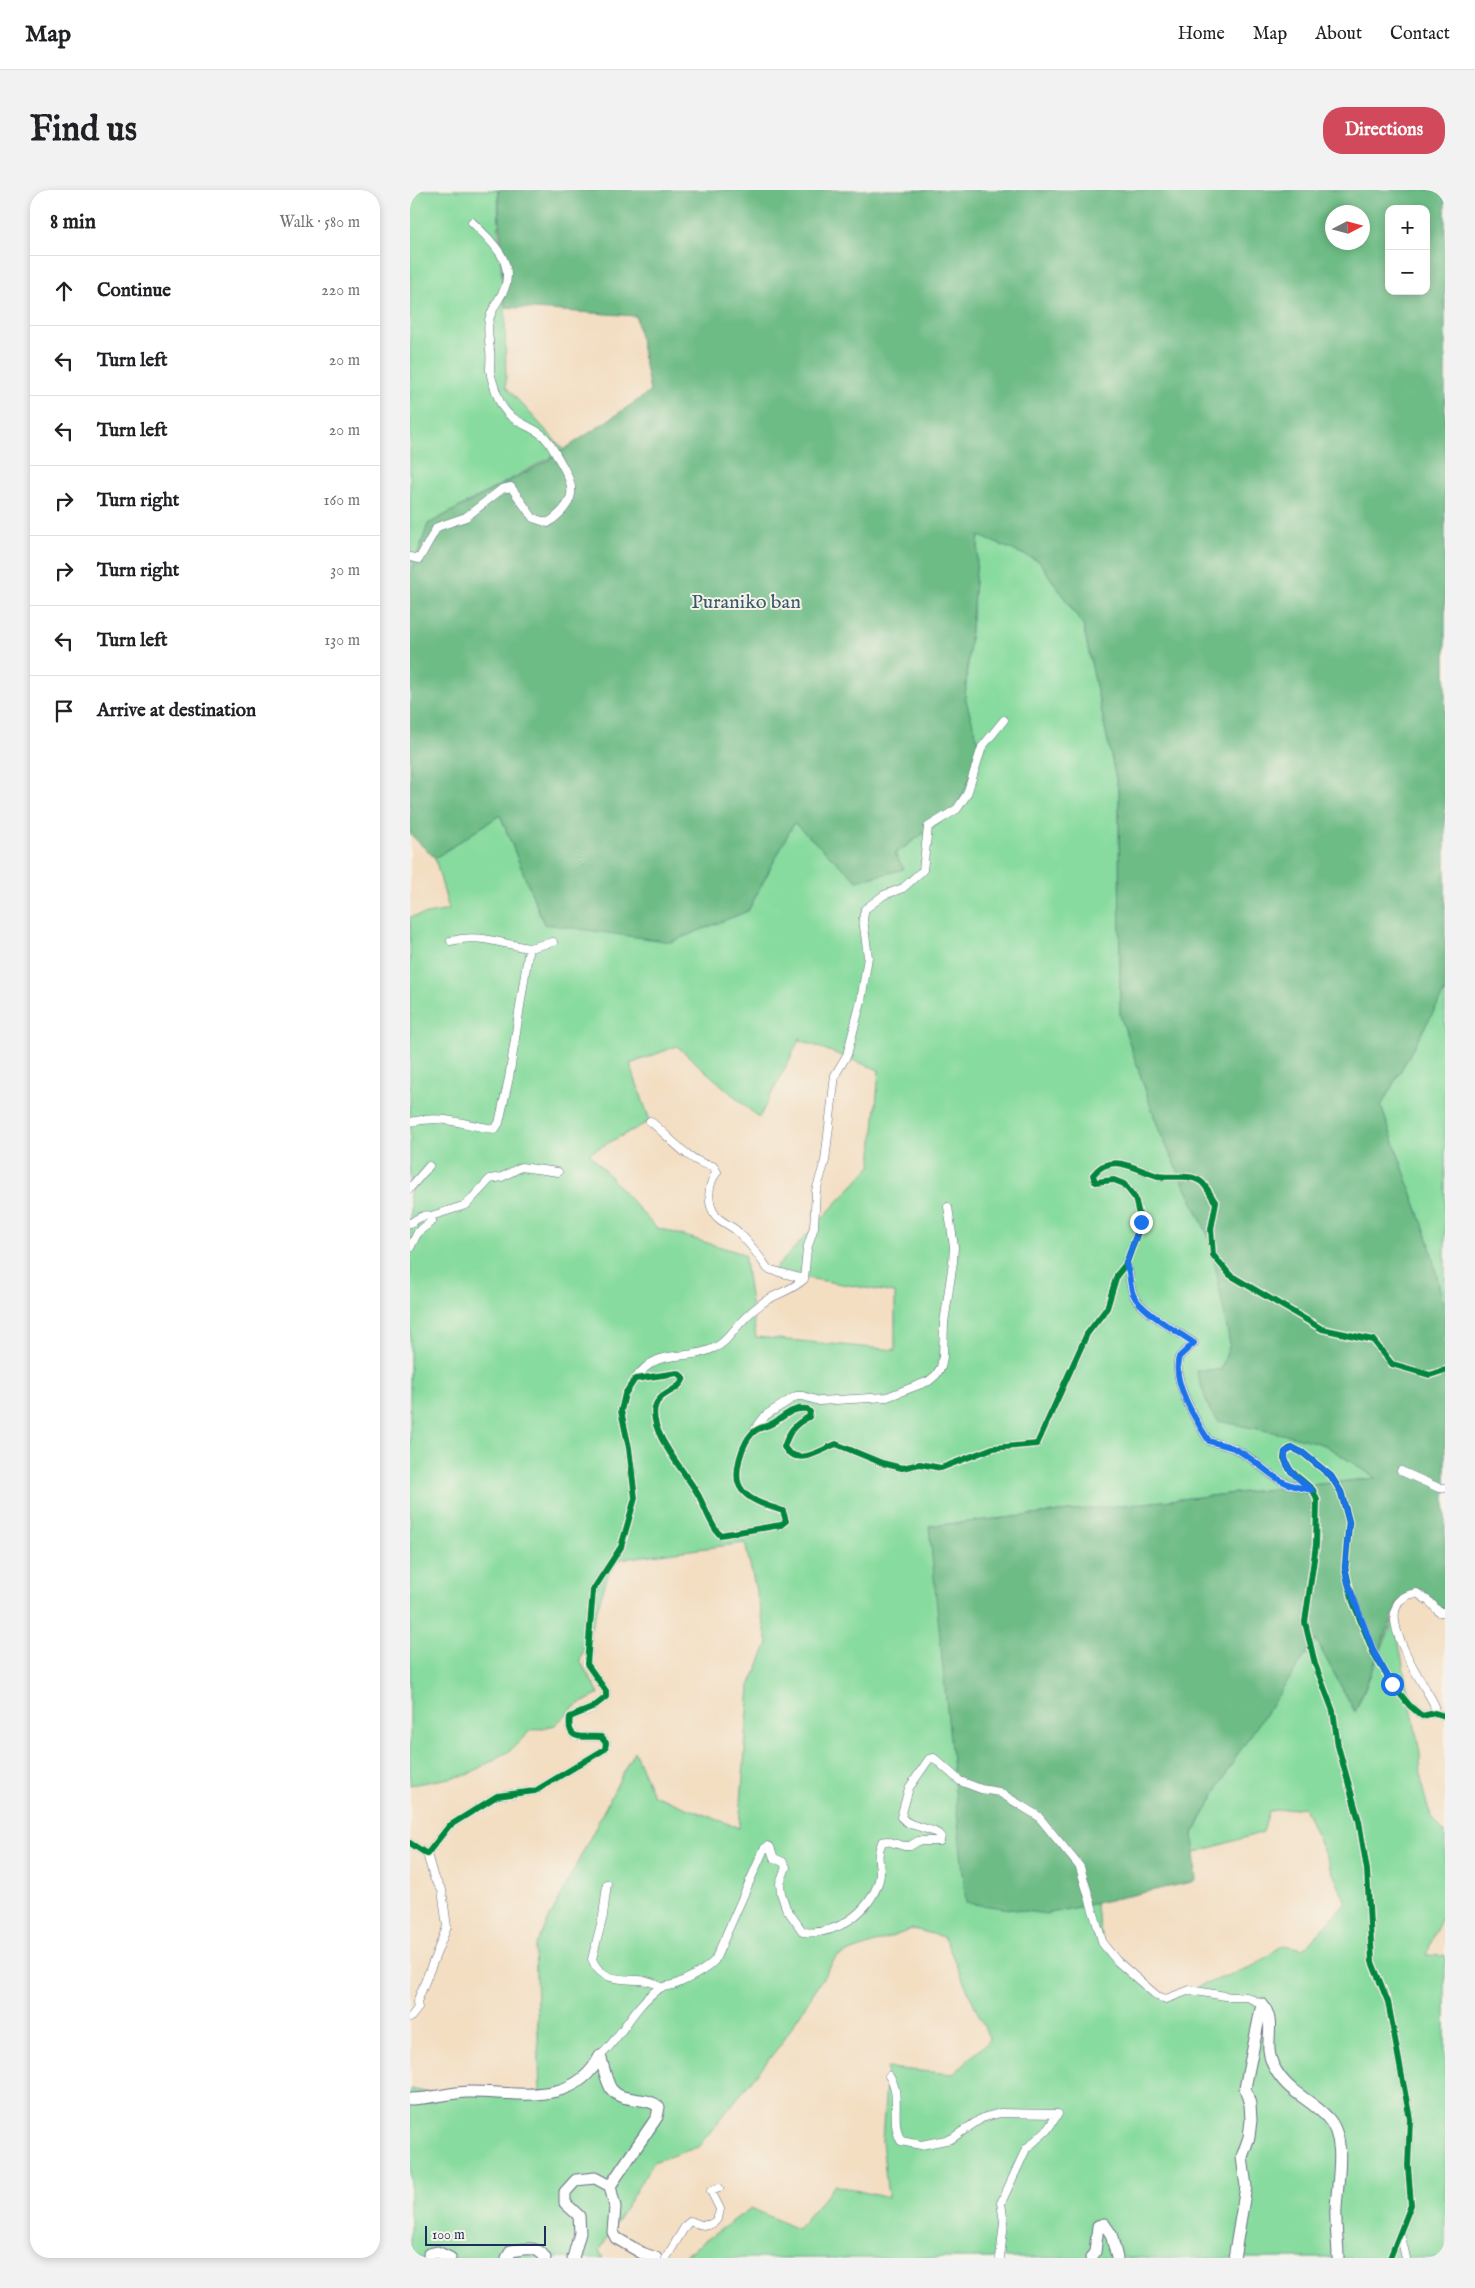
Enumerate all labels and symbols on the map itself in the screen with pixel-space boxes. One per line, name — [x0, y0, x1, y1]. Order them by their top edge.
north arrow — [1325, 205, 1370, 250]
park label: Puraniko ban — [691, 590, 801, 615]
route end — [1130, 1211, 1153, 1234]
route start — [1381, 1673, 1404, 1696]
scale bar — [425, 2223, 546, 2246]

